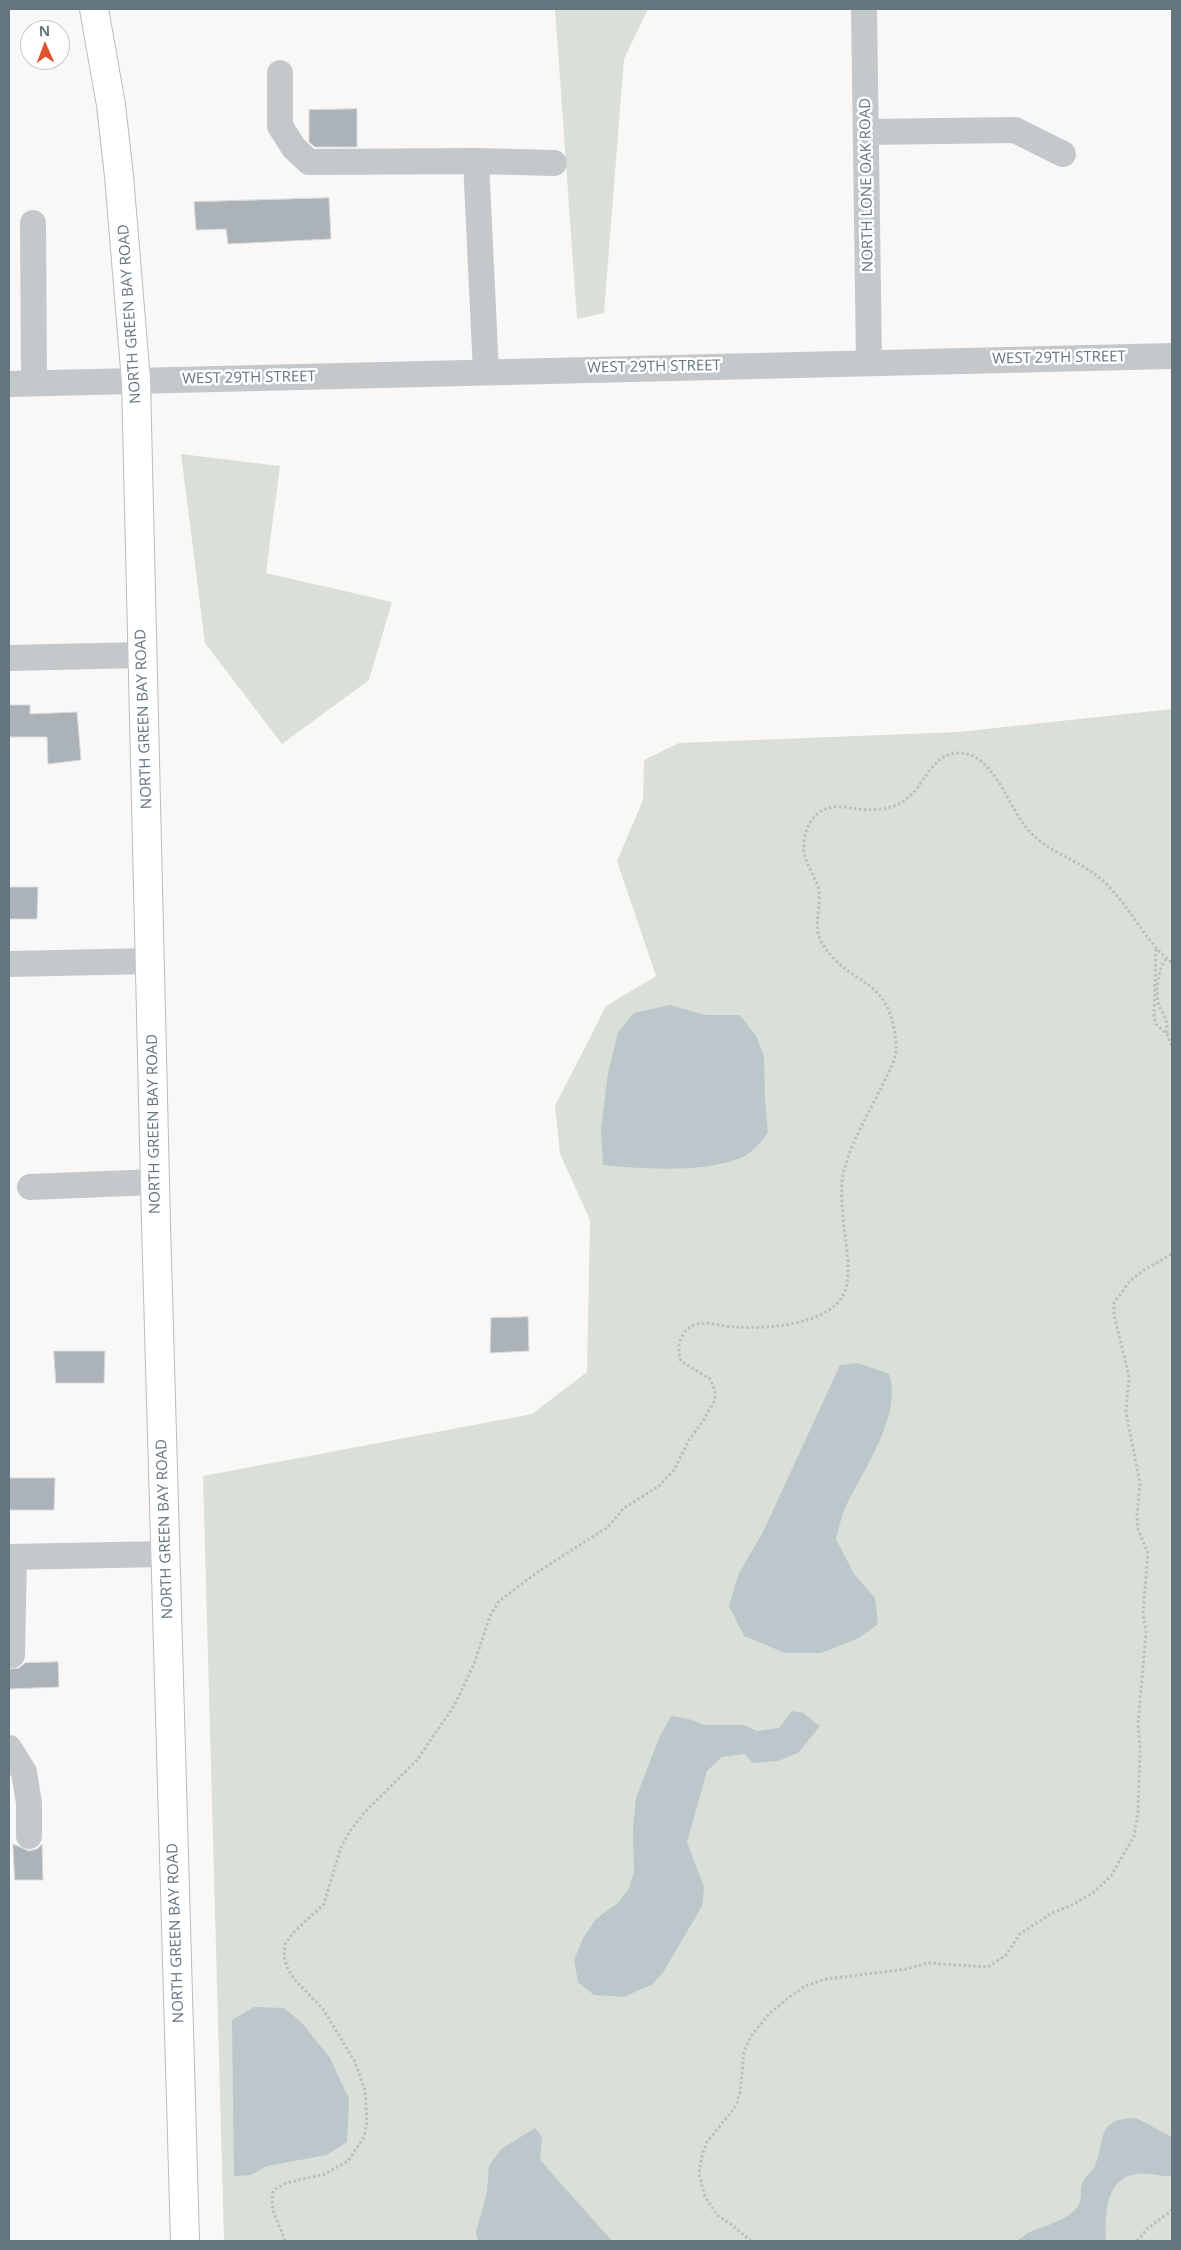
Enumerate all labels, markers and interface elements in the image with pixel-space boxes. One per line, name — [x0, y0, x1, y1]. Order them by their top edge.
north arrow — [20, 20, 70, 70]
text: N — [38, 21, 51, 40]
street label: NORTH LONE OAK ROAD — [856, 98, 878, 272]
street label: NORTH GREEN BAY ROAD — [115, 223, 145, 405]
street label: WEST 29TH STREET — [992, 348, 1126, 368]
street label: WEST 29TH STREET — [587, 357, 721, 377]
street label: WEST 29TH STREET — [182, 368, 316, 388]
street label: NORTH GREEN BAY ROAD — [132, 629, 156, 809]
street label: NORTH GREEN BAY ROAD — [143, 1034, 165, 1214]
street label: NORTH GREEN BAY ROAD — [153, 1439, 177, 1619]
street label: NORTH GREEN BAY ROAD — [164, 1843, 188, 2023]

